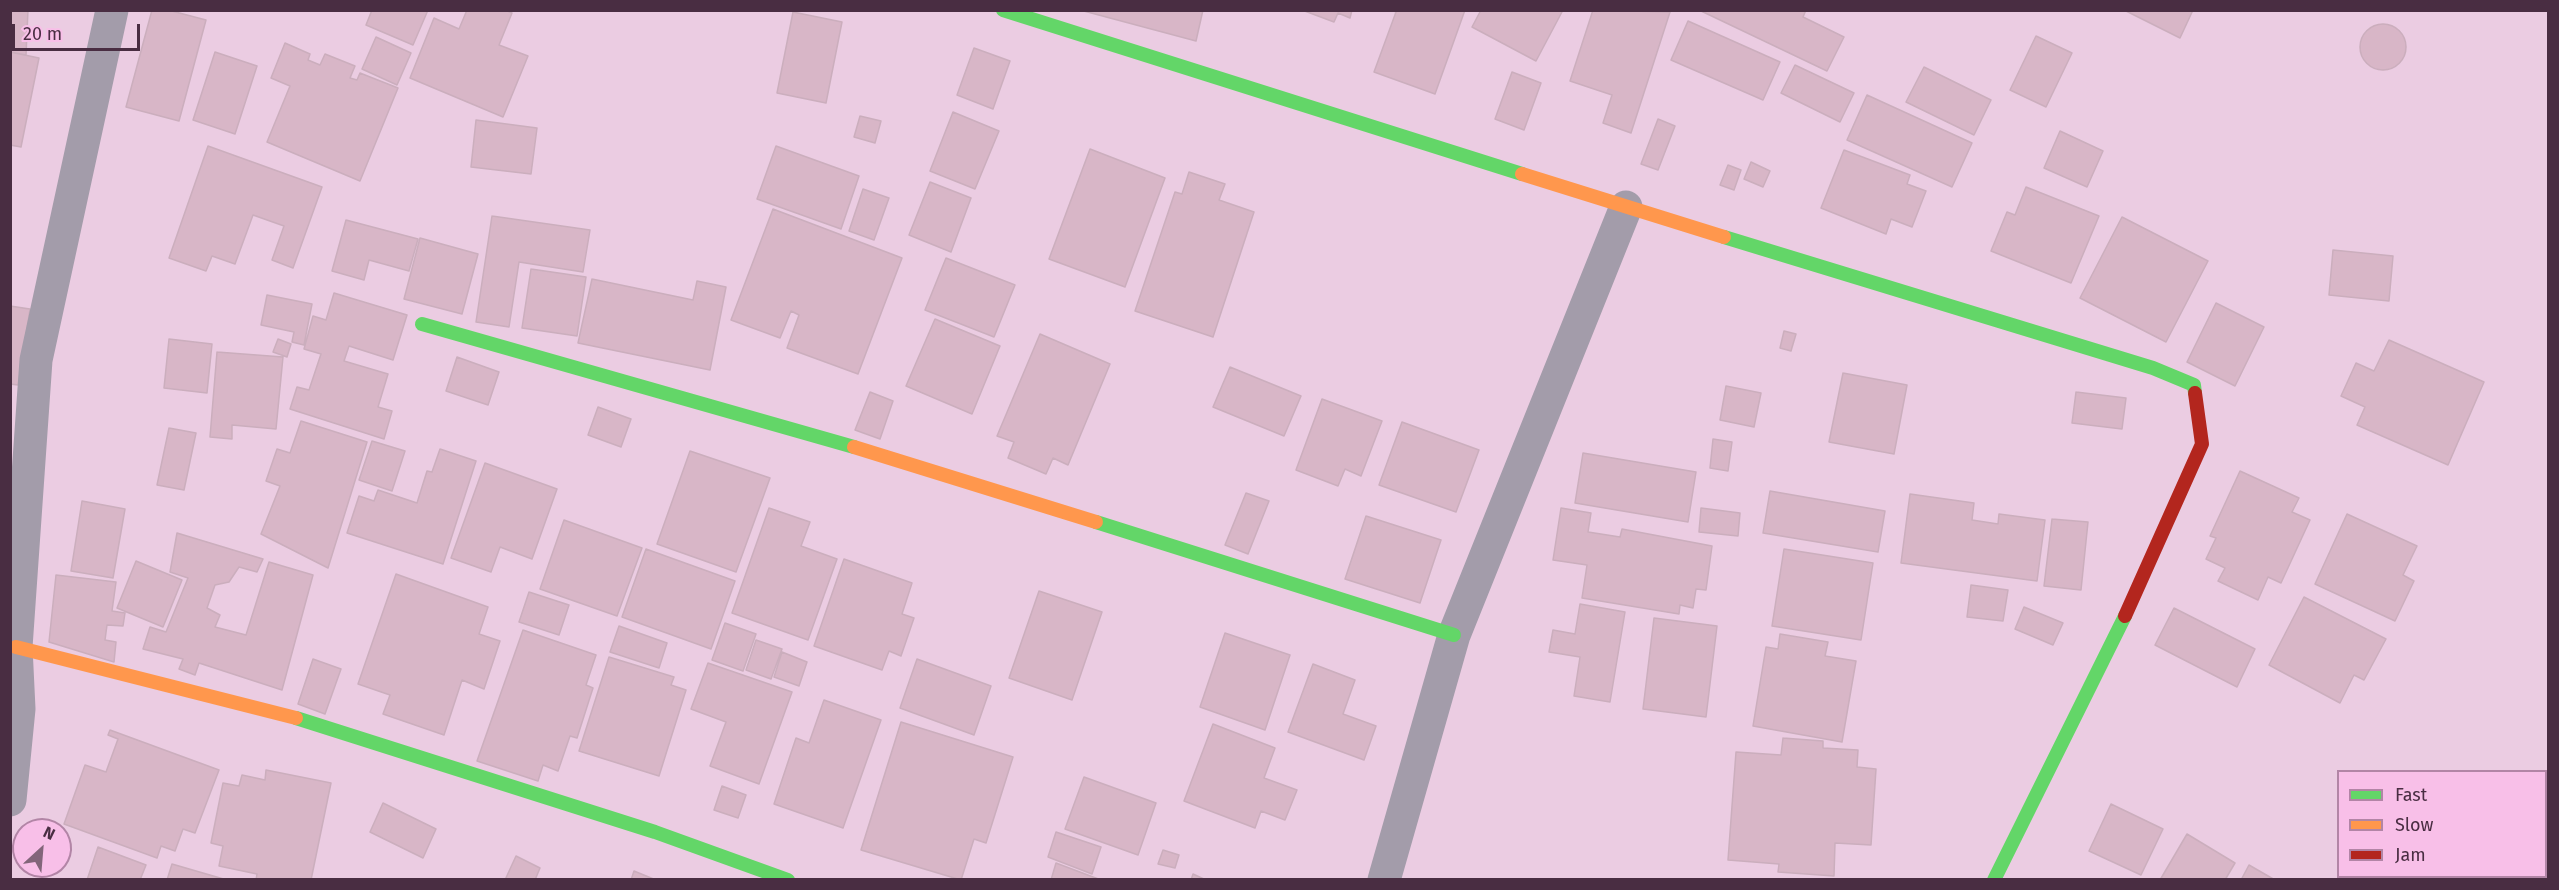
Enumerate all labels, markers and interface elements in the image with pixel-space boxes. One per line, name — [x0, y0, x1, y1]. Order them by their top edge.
scale bar — [15, 12, 142, 50]
text: 20 m — [23, 23, 62, 45]
legend — [2337, 770, 2547, 878]
text: Fast — [2395, 784, 2427, 806]
text: Slow — [2395, 814, 2433, 836]
north arrow — [12, 818, 72, 878]
text: N — [40, 822, 58, 844]
text: Jam — [2395, 844, 2426, 866]

